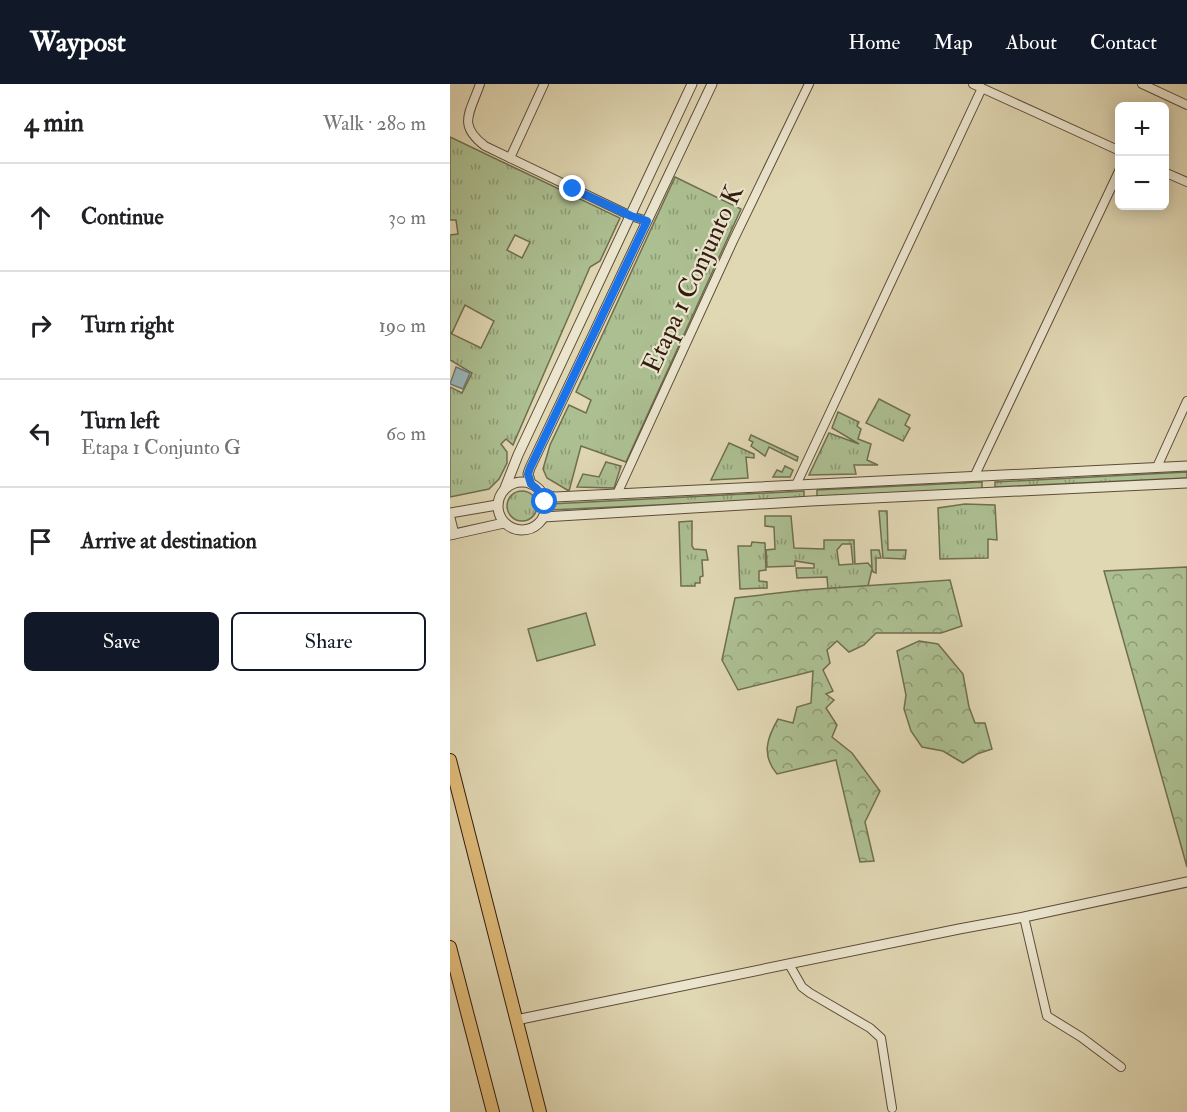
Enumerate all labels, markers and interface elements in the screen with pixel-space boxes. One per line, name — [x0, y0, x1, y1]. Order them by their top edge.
text: Waypost — [30, 25, 126, 60]
text: Home — [848, 29, 900, 56]
text: Map — [933, 29, 973, 56]
text: About — [1006, 29, 1057, 56]
text: Contact — [1090, 29, 1157, 56]
map controls — [1115, 102, 1169, 210]
button: + — [1115, 102, 1169, 156]
text: 4 min — [24, 107, 84, 139]
text: Walk · 280 m — [323, 111, 426, 136]
button: − — [1115, 156, 1169, 210]
route end — [559, 175, 585, 201]
street label: Etapa 1 Conjunto K — [635, 179, 752, 379]
icon: ahead — [24, 201, 57, 234]
text: Continue — [81, 203, 164, 231]
text: 30 m — [388, 205, 426, 230]
icon: right — [24, 309, 57, 342]
text: Turn right — [81, 311, 174, 339]
text: 190 m — [379, 313, 426, 338]
text: Turn left — [81, 407, 160, 435]
icon: left — [24, 417, 57, 450]
text: 60 m — [386, 421, 426, 446]
text: Etapa 1 Conjunto G — [81, 435, 241, 460]
route start — [531, 488, 557, 514]
icon: arrive — [24, 525, 57, 558]
text: Arrive at destination — [81, 527, 257, 555]
button: Save — [24, 612, 219, 671]
button: Share — [231, 612, 426, 671]

